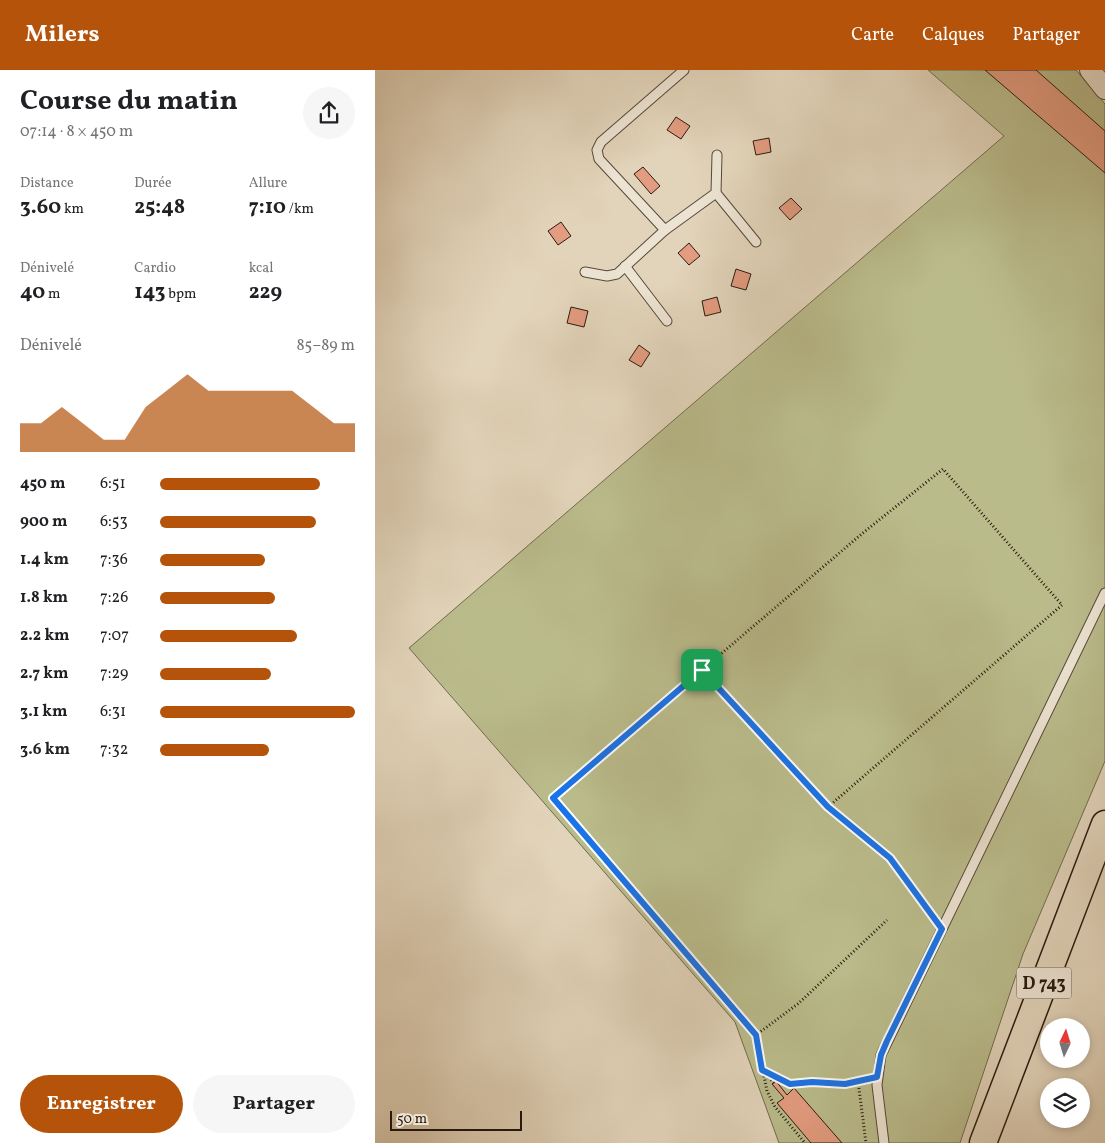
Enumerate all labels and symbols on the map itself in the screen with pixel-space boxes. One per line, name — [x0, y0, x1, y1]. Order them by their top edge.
pin — [681, 649, 723, 691]
road number: D 743 — [1017, 968, 1071, 998]
north arrow — [1040, 1018, 1090, 1068]
scale bar — [390, 1108, 523, 1131]

